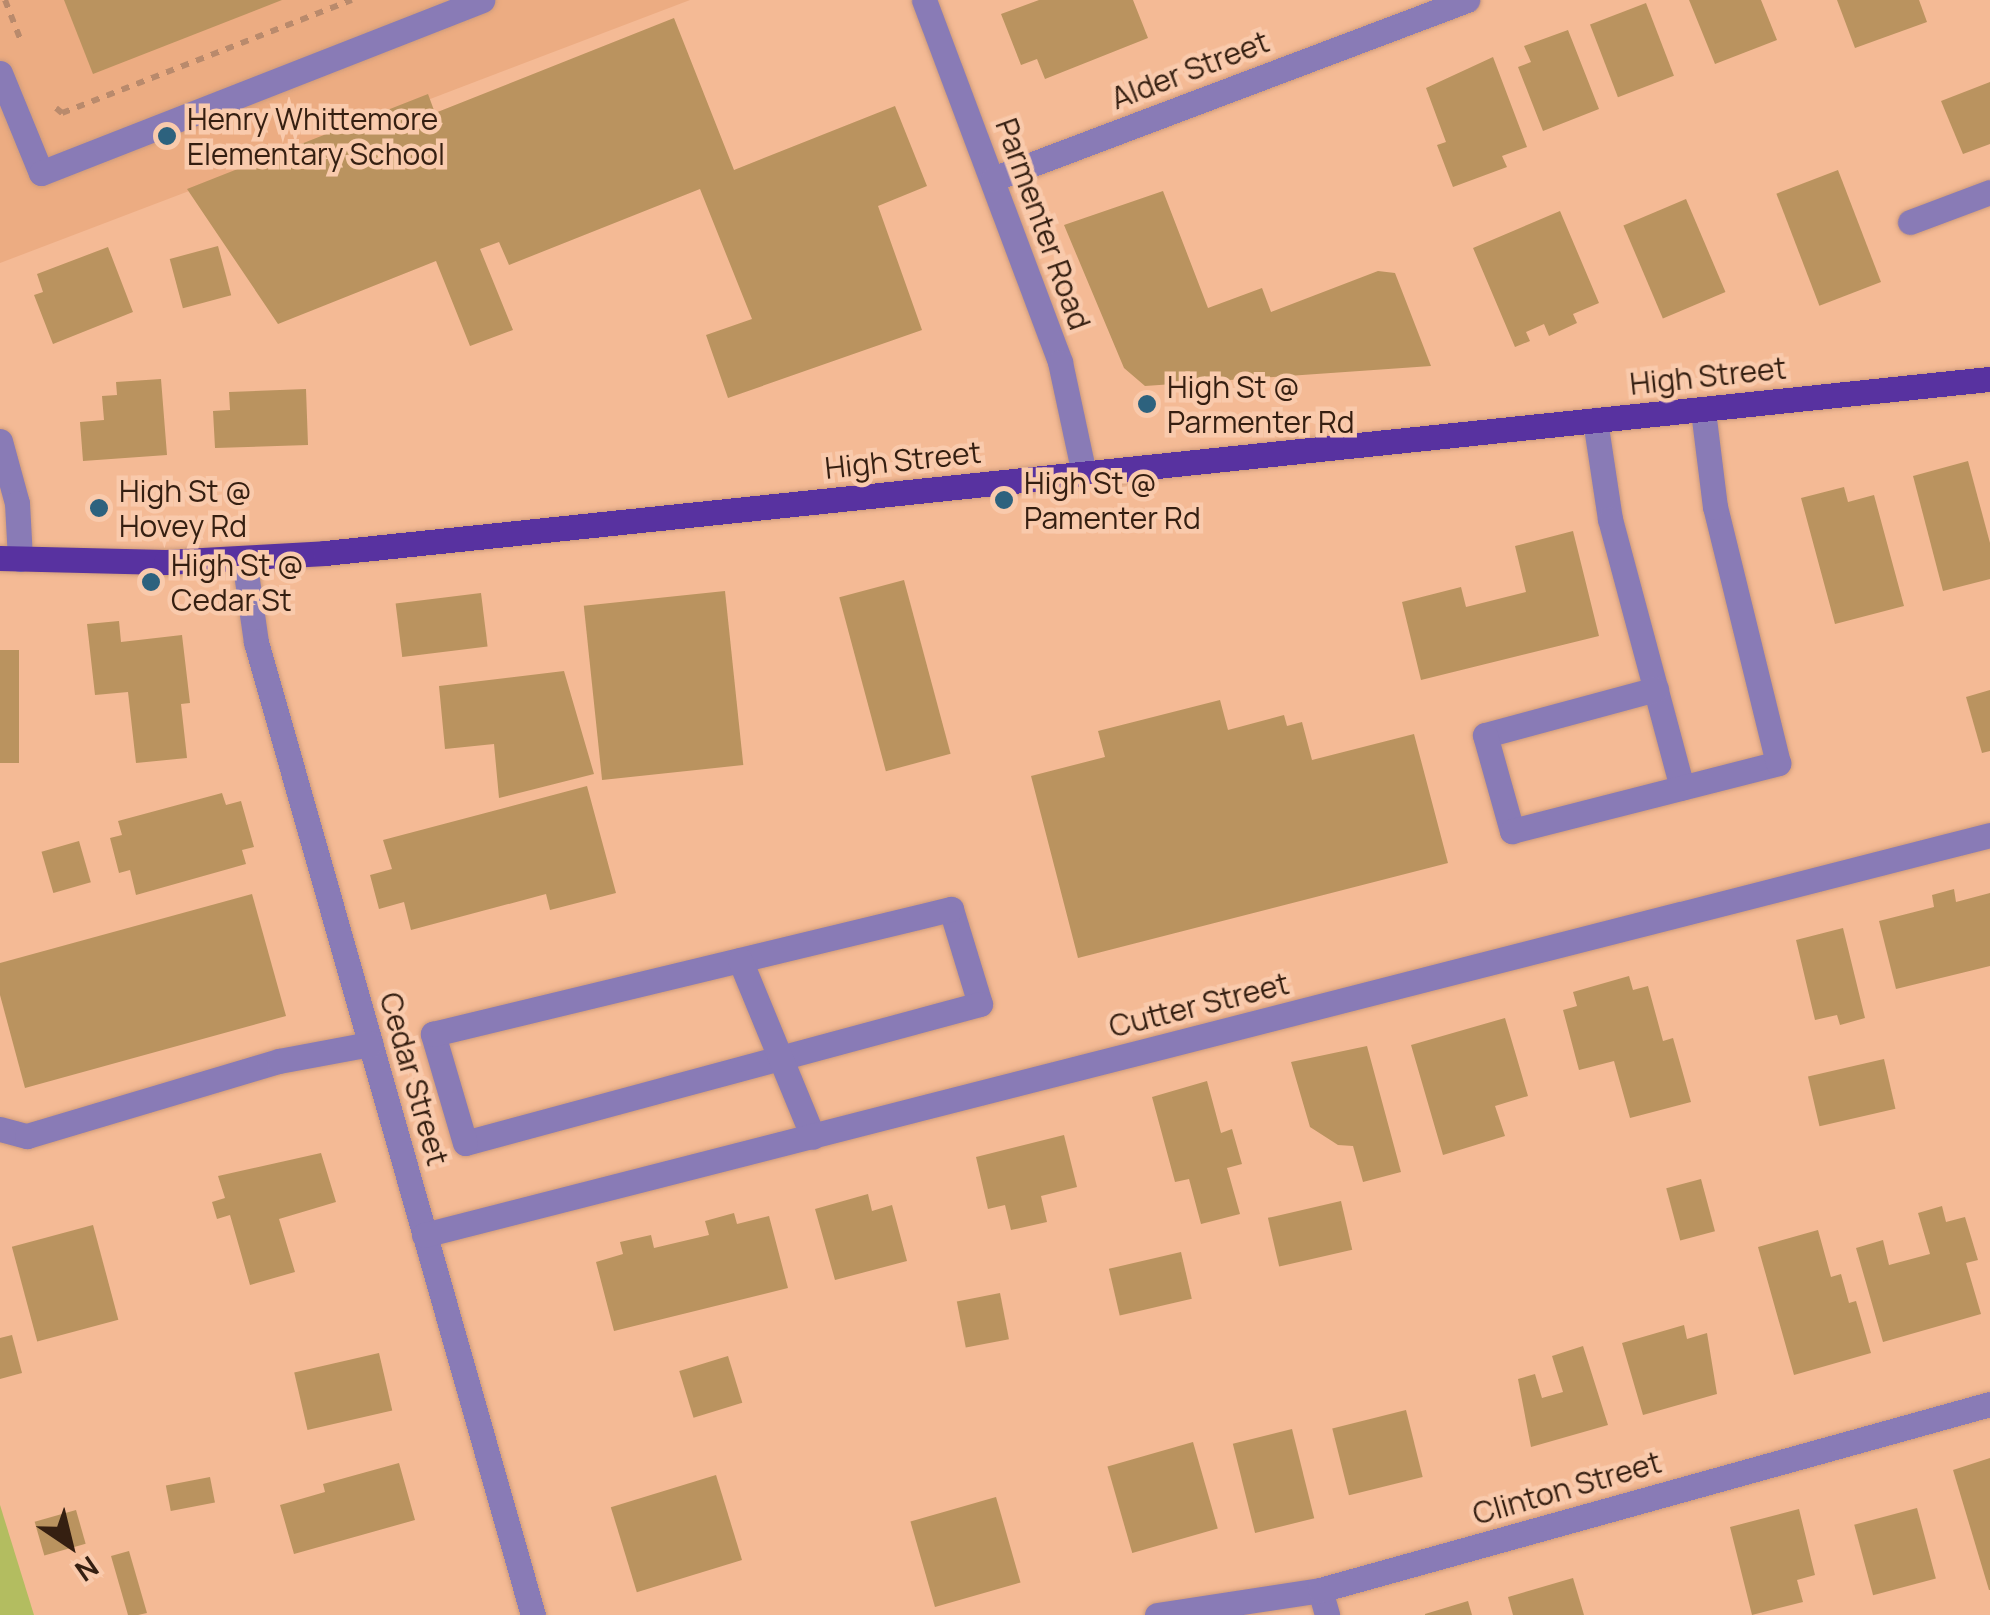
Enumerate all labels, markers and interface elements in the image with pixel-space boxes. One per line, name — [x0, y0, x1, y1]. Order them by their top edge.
street label: Alder Street — [1106, 23, 1274, 117]
place label: Henry Whittemore Elementary School — [187, 101, 445, 172]
street label: Parmenter Road — [988, 114, 1098, 334]
marker: Henry Whittemore Elementary School — [156, 125, 178, 147]
street label: High Street — [1628, 350, 1788, 402]
place label: High St @ Parmenter Rd — [1167, 369, 1355, 440]
marker: High St @ Parmenter Rd — [1136, 393, 1158, 415]
street label: High Street — [823, 434, 983, 486]
place label: High St @ Pamenter Rd — [1024, 465, 1201, 536]
place label: High St @ Hovey Rd — [119, 473, 252, 544]
marker: High St @ Pamenter Rd — [993, 489, 1015, 511]
marker: High St @ Hovey Rd — [88, 497, 110, 519]
place label: High St @ Cedar St — [171, 547, 304, 618]
marker: High St @ Cedar St — [140, 571, 162, 593]
street label: Cutter Street — [1105, 965, 1293, 1045]
street label: Cedar Street — [372, 988, 456, 1170]
street label: Clinton Street — [1469, 1444, 1665, 1532]
north arrow — [20, 1495, 120, 1595]
text: N — [68, 1548, 106, 1591]

